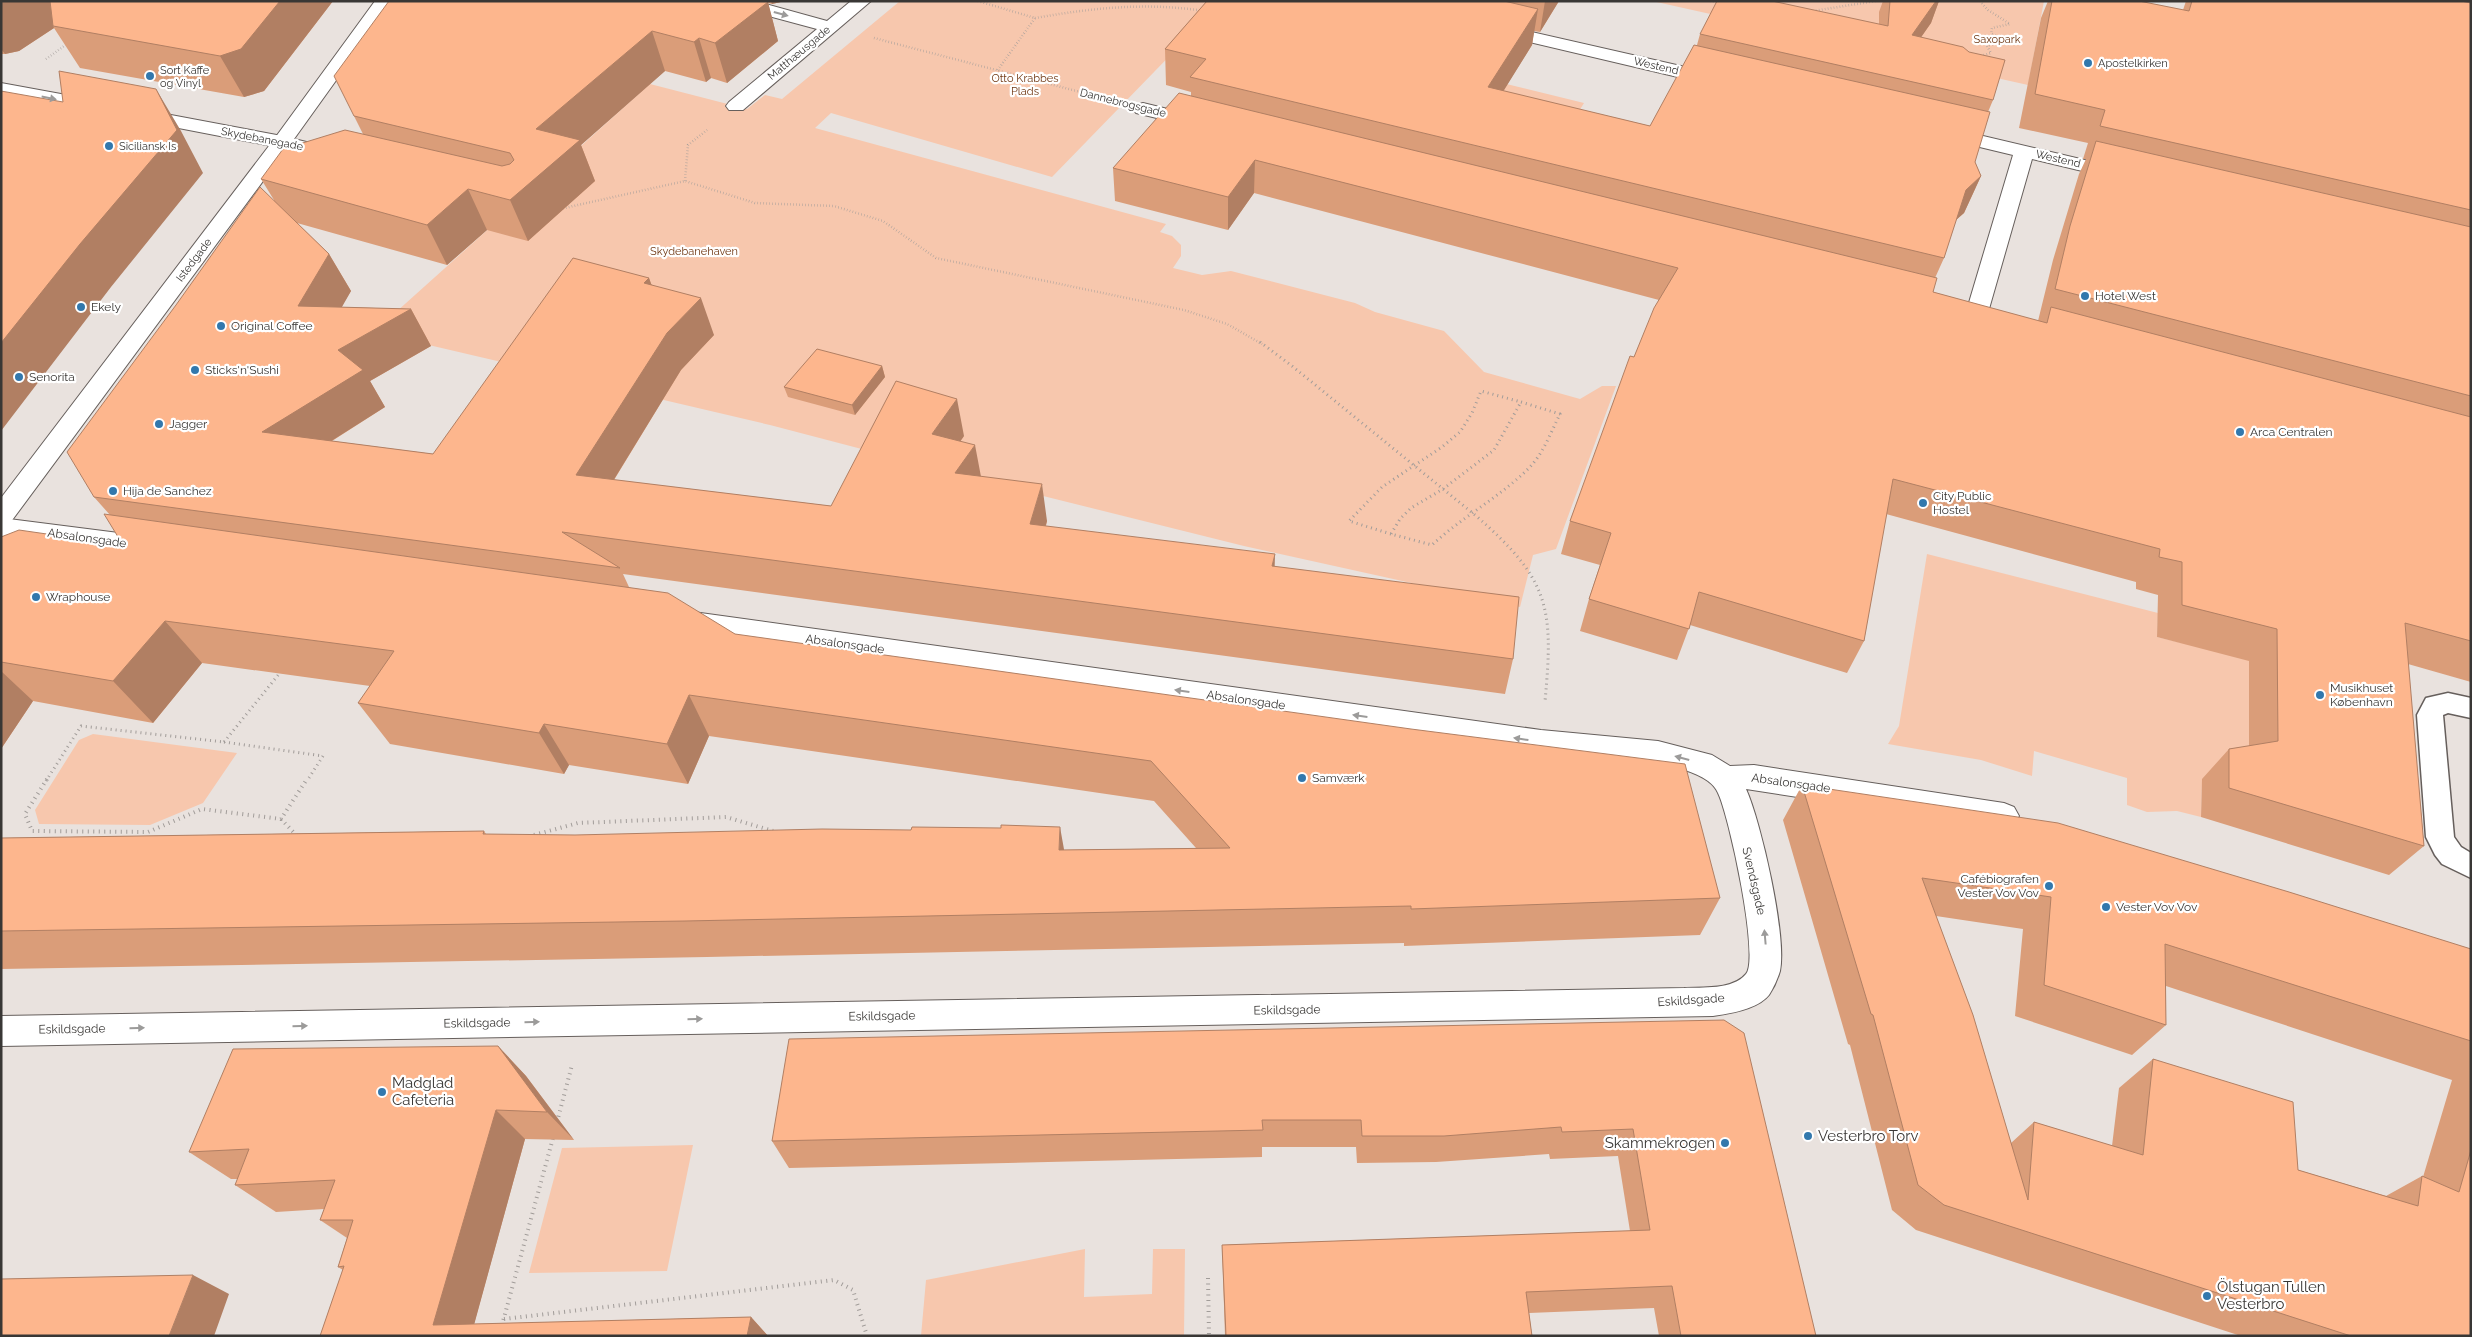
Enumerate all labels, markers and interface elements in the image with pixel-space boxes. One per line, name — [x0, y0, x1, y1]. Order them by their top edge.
one-way arrow — [774, 10, 789, 18]
street label: Matthæusgade — [765, 23, 833, 83]
park label: Saxopark — [1974, 33, 2021, 46]
street label: Westend — [1632, 55, 1680, 78]
marker: Apostelkirken — [2082, 57, 2094, 69]
place label: Apostelkirken — [2098, 57, 2168, 70]
place label: Sort Kaffe og Vinyl — [160, 64, 210, 90]
marker: Sort Kaffe og Vinyl — [144, 70, 156, 82]
park label: Otto Krabbes Plads — [991, 72, 1059, 98]
street label: Dannebrogsgade — [1079, 86, 1168, 120]
one-way arrow — [42, 94, 57, 102]
street label: Skydebanegade — [220, 125, 305, 153]
marker: Siciliansk Is — [103, 140, 115, 152]
place label: Siciliansk Is — [119, 140, 176, 153]
street label: Westend — [2034, 148, 2082, 171]
street label: Istedgade — [173, 235, 215, 284]
park label: Skydebanehaven — [650, 245, 738, 258]
place label: Hotel West — [2095, 289, 2156, 303]
marker: Hotel West — [2079, 290, 2091, 302]
place label: Ekely — [91, 300, 121, 314]
marker: Ekely — [75, 301, 87, 313]
place label: Original Coffee — [231, 319, 312, 333]
marker: Original Coffee — [215, 320, 227, 332]
place label: Sticks'n'Sushi — [205, 363, 279, 377]
marker: Sticks'n'Sushi — [189, 364, 201, 376]
place label: Senorita — [29, 370, 75, 384]
marker: Senorita — [13, 371, 25, 383]
place label: Jagger — [169, 417, 208, 431]
marker: Jagger — [153, 418, 165, 430]
place label: Arca Centralen — [2250, 425, 2333, 439]
marker: Arca Centralen — [2234, 426, 2246, 438]
place label: Hija de Sanchez — [123, 484, 212, 498]
marker: Hija de Sanchez — [107, 485, 119, 497]
place label: City Public Hostel — [1933, 489, 1992, 517]
marker: City Public Hostel — [1917, 497, 1929, 509]
street label: Absalonsgade — [47, 526, 127, 550]
place label: Wraphouse — [46, 590, 110, 604]
marker: Wraphouse — [30, 591, 42, 603]
street label: Absalonsgade — [805, 632, 885, 656]
place label: Musikhuset København — [2330, 681, 2393, 709]
one-way arrow — [1174, 687, 1190, 695]
street label: Absalonsgade — [1206, 688, 1286, 712]
marker: Musikhuset København — [2314, 689, 2326, 701]
one-way arrow — [1352, 712, 1368, 720]
one-way arrow — [1513, 735, 1529, 743]
one-way arrow — [1675, 754, 1690, 762]
place label: Samværk — [1312, 771, 1365, 785]
street label: Absalonsgade — [1751, 771, 1831, 795]
marker: Samværk — [1296, 772, 1308, 784]
street label: Svendsgade — [1739, 846, 1769, 916]
place label: Cafébiografen Vester Vov Vov — [1958, 872, 2040, 900]
marker: Cafébiografen Vester Vov Vov — [2043, 880, 2055, 892]
place label: Vester Vov Vov — [2116, 900, 2198, 914]
marker: Vester Vov Vov — [2100, 901, 2112, 913]
one-way arrow — [1761, 929, 1769, 945]
street label: Eskildsgade — [1657, 991, 1725, 1009]
street label: Eskildsgade — [1253, 1002, 1321, 1018]
street label: Eskildsgade — [848, 1008, 916, 1024]
street label: Eskildsgade — [443, 1015, 511, 1031]
one-way arrow — [687, 1015, 703, 1023]
one-way arrow — [525, 1018, 541, 1026]
street label: Eskildsgade — [38, 1021, 106, 1037]
one-way arrow — [292, 1022, 308, 1030]
one-way arrow — [130, 1024, 146, 1032]
place label: Madglad Cafeteria — [392, 1074, 454, 1109]
marker: Madglad Cafeteria — [376, 1086, 388, 1098]
place label: Vesterbro Torv — [1818, 1127, 1918, 1145]
marker: Vesterbro Torv — [1802, 1130, 1814, 1142]
place label: Skammekrogen — [1605, 1134, 1715, 1152]
marker: Skammekrogen — [1719, 1137, 1731, 1149]
place label: Ölstugan Tullen Vesterbro — [2217, 1277, 2326, 1313]
marker: Ölstugan Tullen Vesterbro — [2201, 1290, 2213, 1302]

